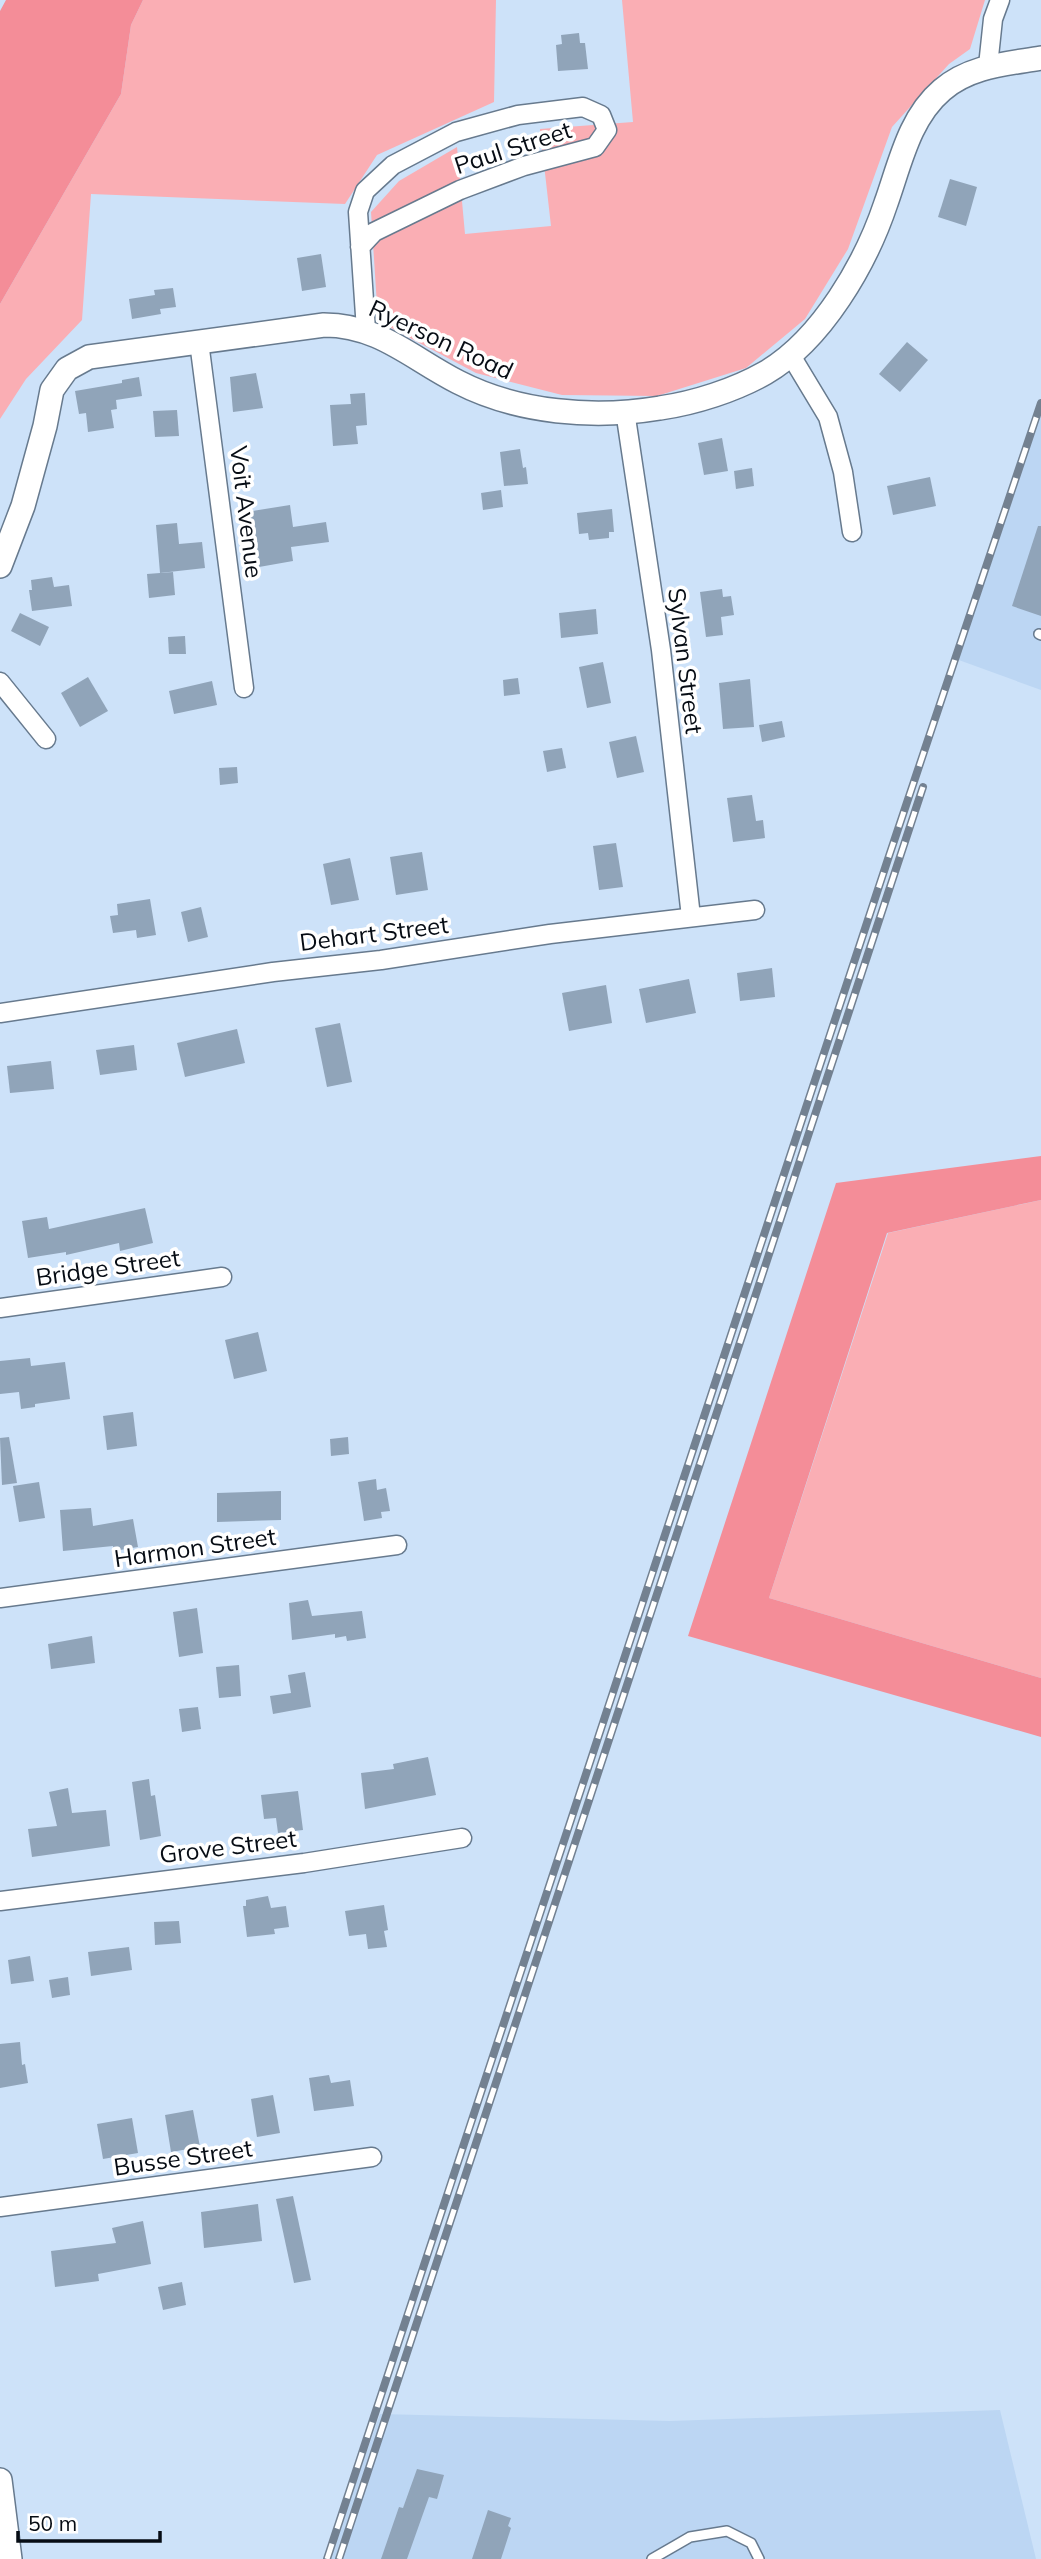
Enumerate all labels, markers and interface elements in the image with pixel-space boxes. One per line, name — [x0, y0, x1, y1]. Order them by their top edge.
street label: Paul Street — [450, 114, 575, 180]
street label: Ryerson Road — [365, 293, 518, 386]
street label: Voit Avenue — [224, 444, 270, 580]
street label: Sylvan Street — [662, 586, 710, 736]
street label: Dehart Street — [298, 909, 450, 957]
street label: Bridge Street — [34, 1242, 182, 1292]
street label: Harmon Street — [112, 1521, 278, 1573]
street label: Grove Street — [158, 1823, 298, 1869]
street label: Busse Street — [112, 2132, 254, 2182]
scale bar — [18, 2500, 159, 2544]
text: 50 m — [28, 2510, 77, 2536]

